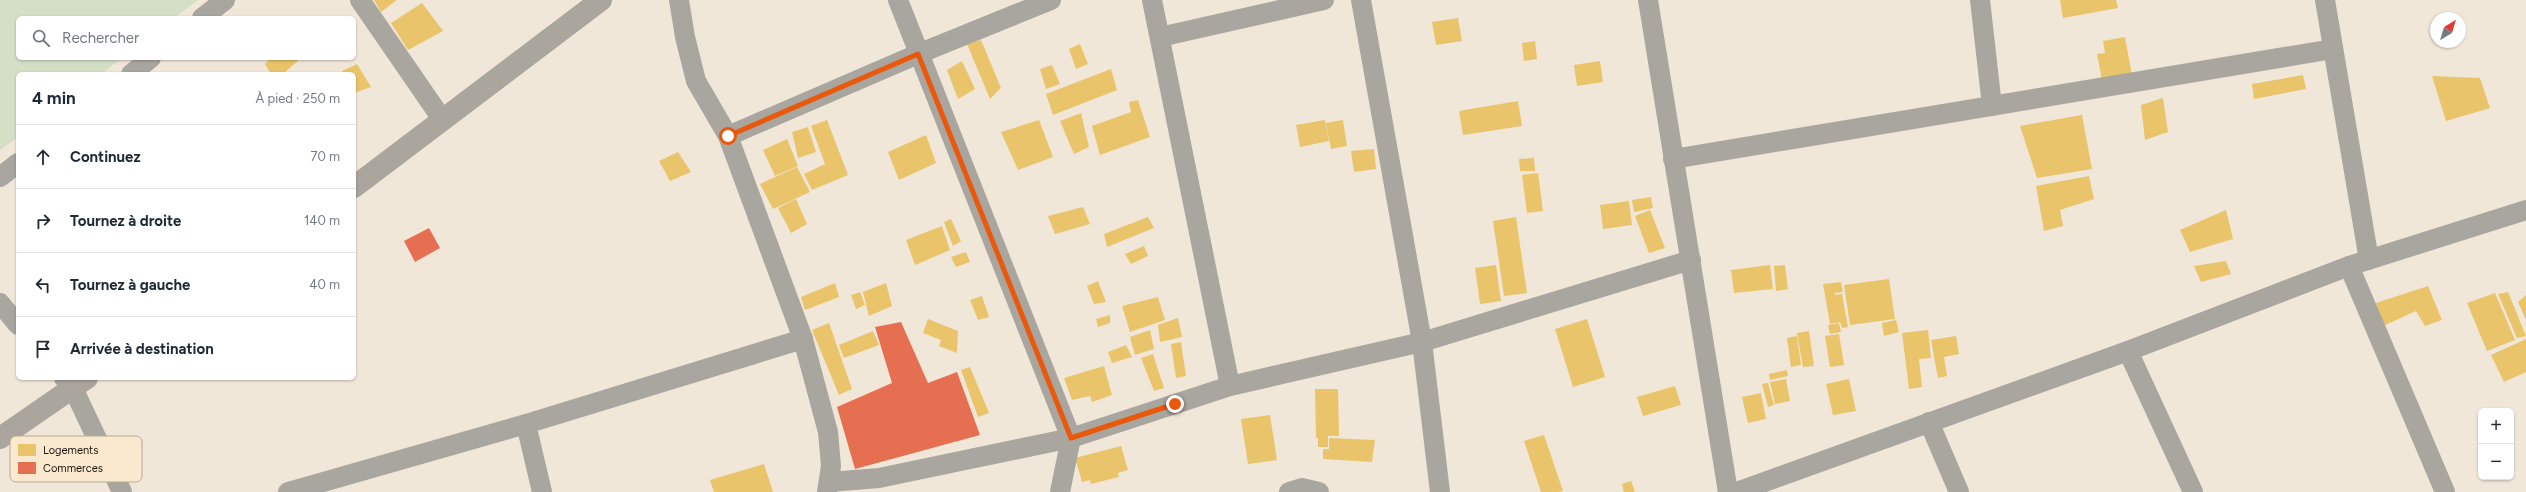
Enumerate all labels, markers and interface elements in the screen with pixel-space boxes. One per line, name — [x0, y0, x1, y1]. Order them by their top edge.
north arrow — [2430, 12, 2466, 48]
search box — [16, 16, 356, 60]
icon: search — [30, 27, 52, 49]
text: Rechercher — [62, 29, 139, 47]
text: 4 min — [32, 88, 76, 108]
text: À pied · 250 m — [255, 91, 340, 106]
route start — [719, 127, 737, 145]
icon: ahead — [32, 146, 54, 168]
text: Continuez — [70, 148, 141, 166]
text: 70 m — [310, 149, 340, 164]
icon: right — [32, 210, 54, 232]
text: Tournez à droite — [70, 212, 181, 230]
text: 140 m — [304, 213, 340, 228]
icon: left — [32, 274, 54, 296]
text: Tournez à gauche — [70, 276, 190, 294]
text: 40 m — [309, 277, 340, 292]
icon: arrive — [32, 338, 54, 360]
text: Arrivée à destination — [70, 340, 214, 358]
route end — [1166, 395, 1184, 413]
map controls — [2478, 408, 2514, 480]
button: + — [2478, 408, 2514, 444]
legend — [10, 436, 142, 482]
text: Logements — [43, 444, 98, 457]
button: − — [2478, 444, 2514, 480]
text: Commerces — [43, 462, 103, 475]

